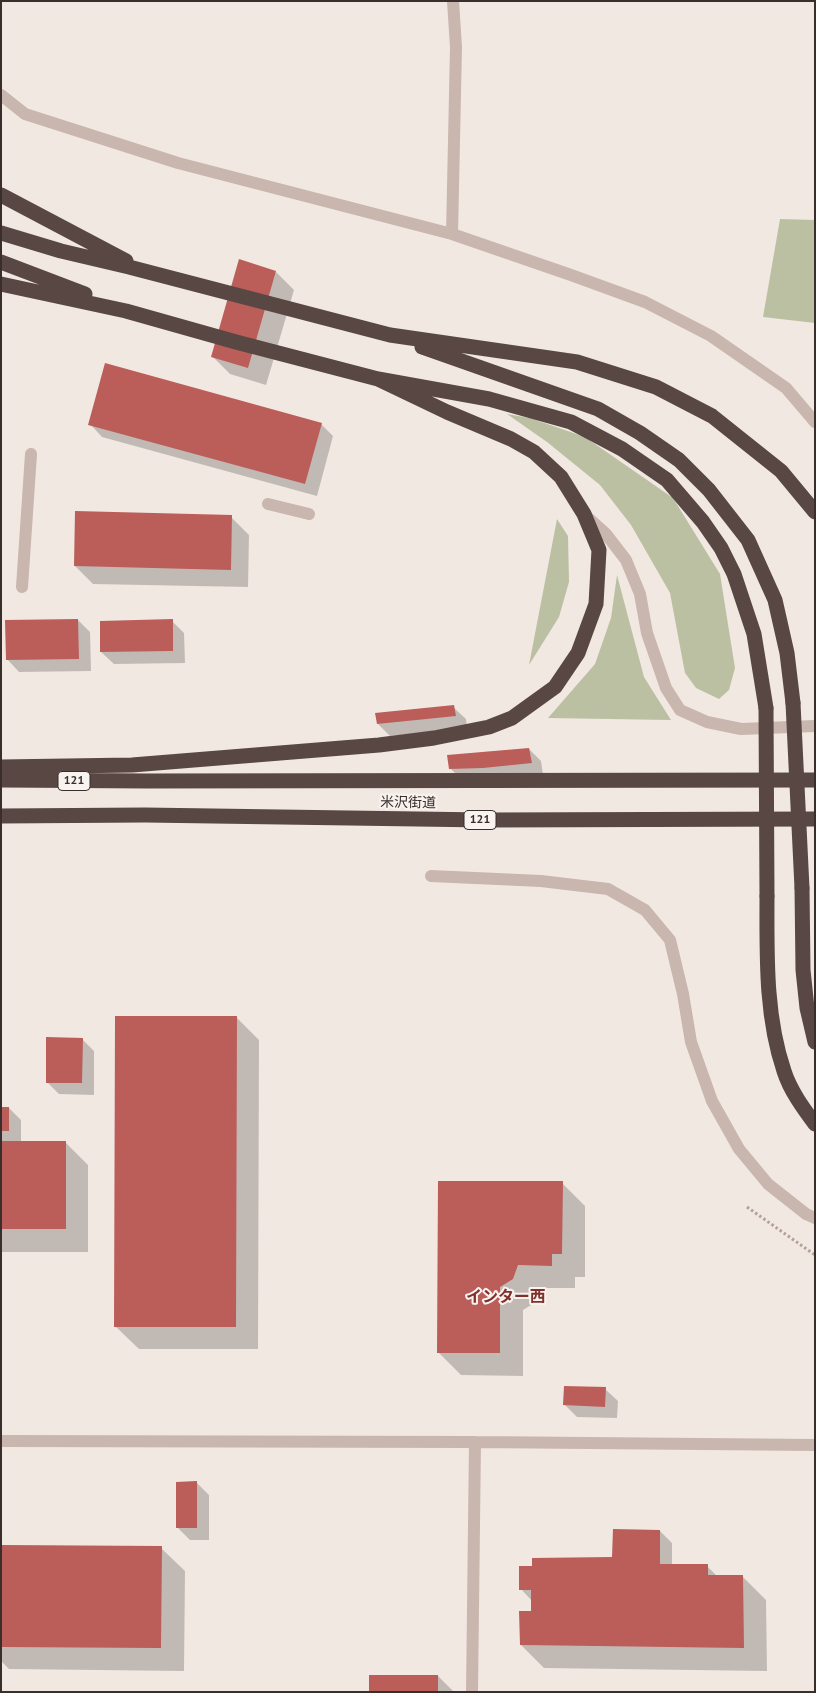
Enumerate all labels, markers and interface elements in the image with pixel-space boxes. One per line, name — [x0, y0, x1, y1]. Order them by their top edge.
road number: 121 — [58, 771, 90, 790]
street label: 米沢街道 — [380, 794, 436, 812]
road number: 121 — [464, 810, 496, 830]
district label: インター西 — [466, 1287, 546, 1307]

